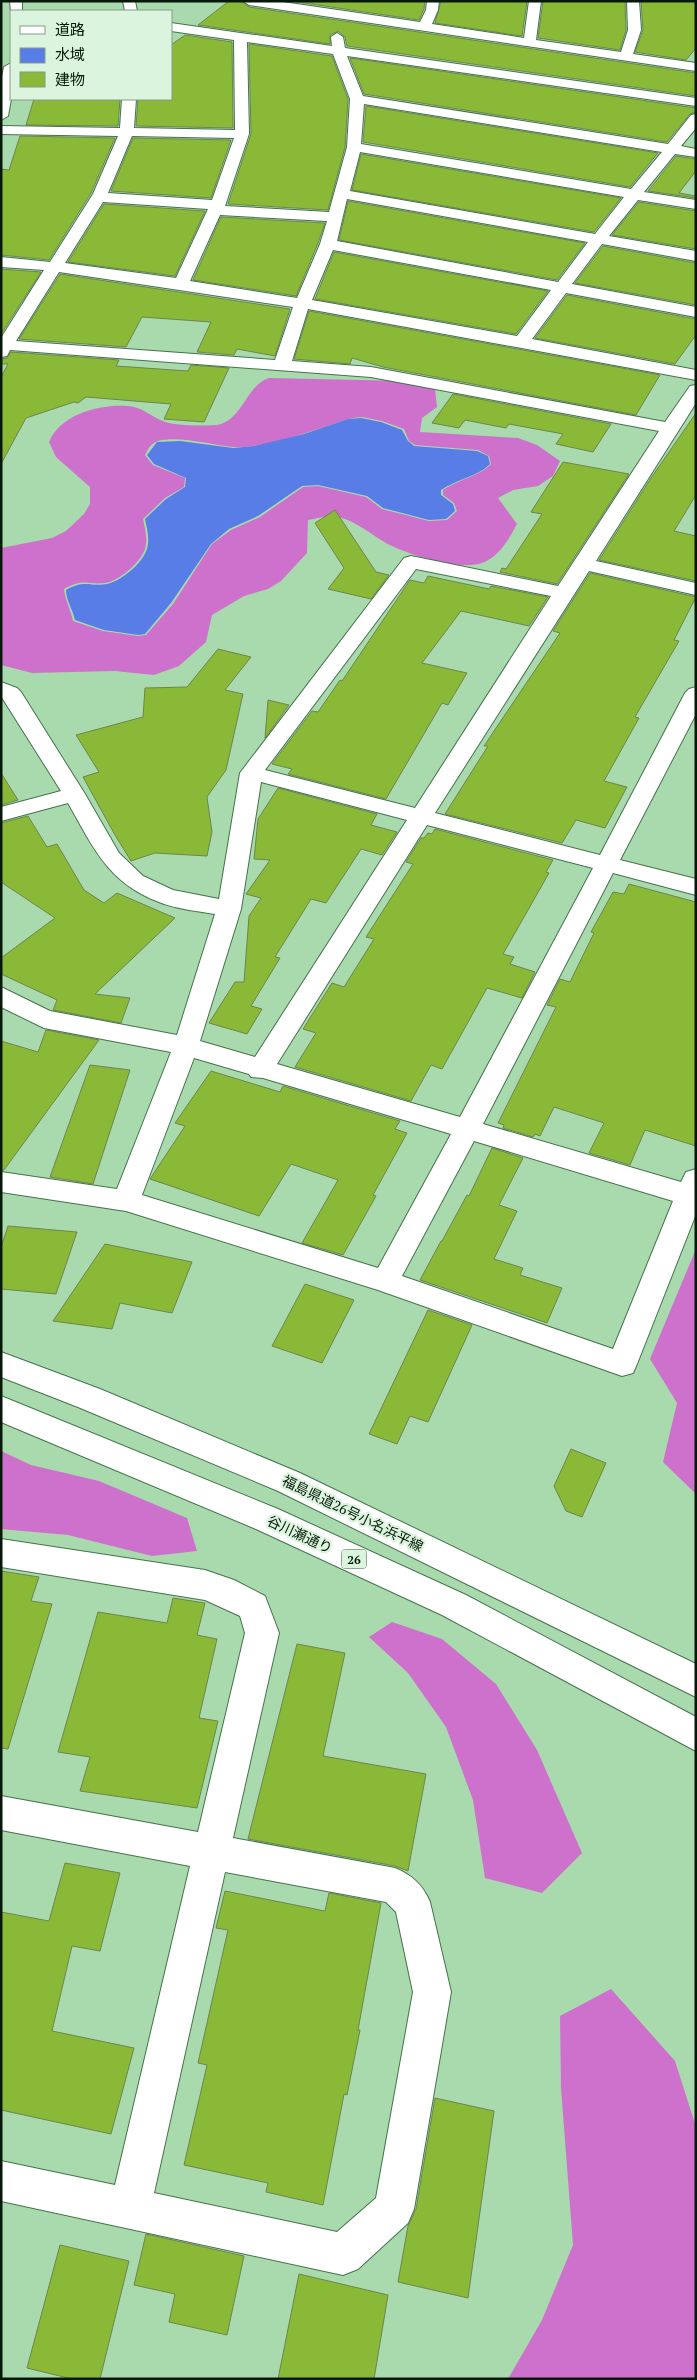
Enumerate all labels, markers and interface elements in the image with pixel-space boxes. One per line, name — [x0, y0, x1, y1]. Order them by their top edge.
legend — [10, 10, 172, 100]
text: 道路 — [55, 19, 85, 39]
text: 水域 — [55, 44, 85, 64]
text: 建物 — [55, 69, 85, 89]
street label: 福島県道26号小名浜平線 — [279, 1471, 427, 1555]
street label: 谷川瀬通り — [264, 1511, 336, 1557]
road number: 26 — [342, 1550, 366, 1568]

